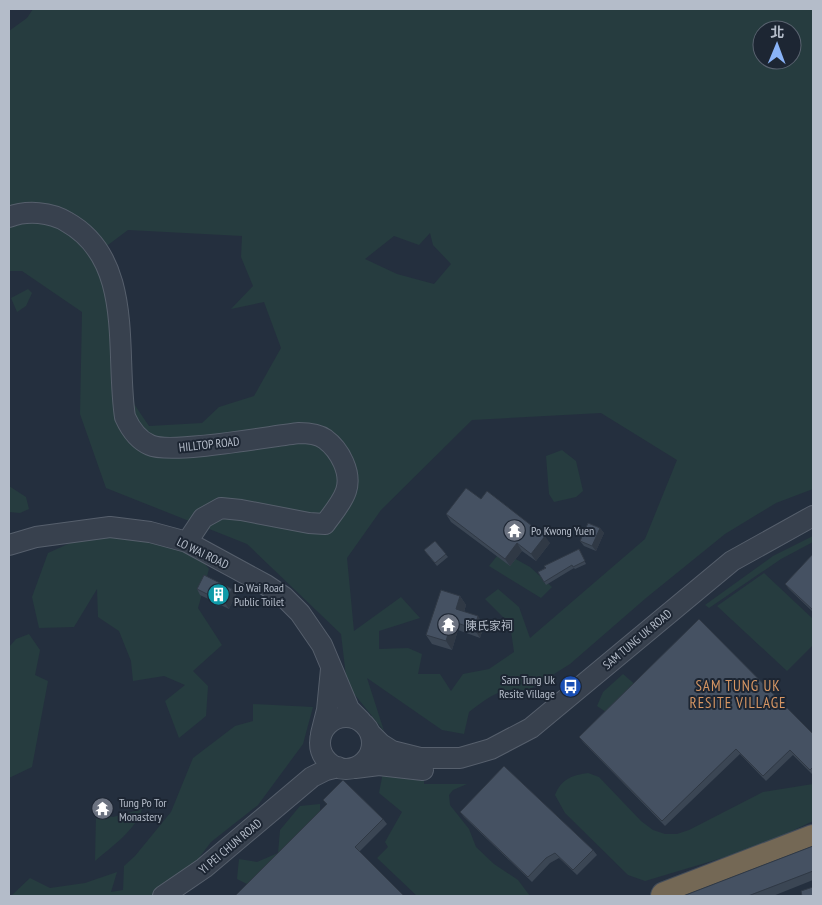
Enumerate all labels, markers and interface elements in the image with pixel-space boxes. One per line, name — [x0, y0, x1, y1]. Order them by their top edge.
north arrow — [752, 20, 802, 70]
text: 北 — [770, 23, 784, 41]
street label: HILLTOP ROAD — [178, 433, 240, 455]
temple icon: Po Kwong Yuen — [503, 518, 527, 542]
place label: Po Kwong Yuen — [531, 523, 594, 538]
street label: LO WAI ROAD — [175, 534, 231, 572]
place label: Lo Wai Road Public Toilet — [234, 580, 285, 609]
building icon: Lo Wai Road Public Toilet — [206, 582, 230, 606]
street label: SAM TUNG UK ROAD — [599, 606, 675, 672]
temple icon: 陳氏家祠 — [437, 613, 461, 637]
place label: 陳氏家祠 — [465, 618, 513, 633]
place label: Sam Tung Uk Resite Village — [499, 672, 555, 701]
bus stop icon: Sam Tung Uk Resite Village — [559, 674, 583, 698]
district label: SAM TUNG UK RESITE VILLAGE — [689, 676, 787, 712]
place label: Tung Po Tor Monastery — [119, 795, 167, 824]
temple icon: Tung Po Tor Monastery — [91, 797, 115, 821]
street label: YI PEI CHUN ROAD — [195, 815, 265, 877]

